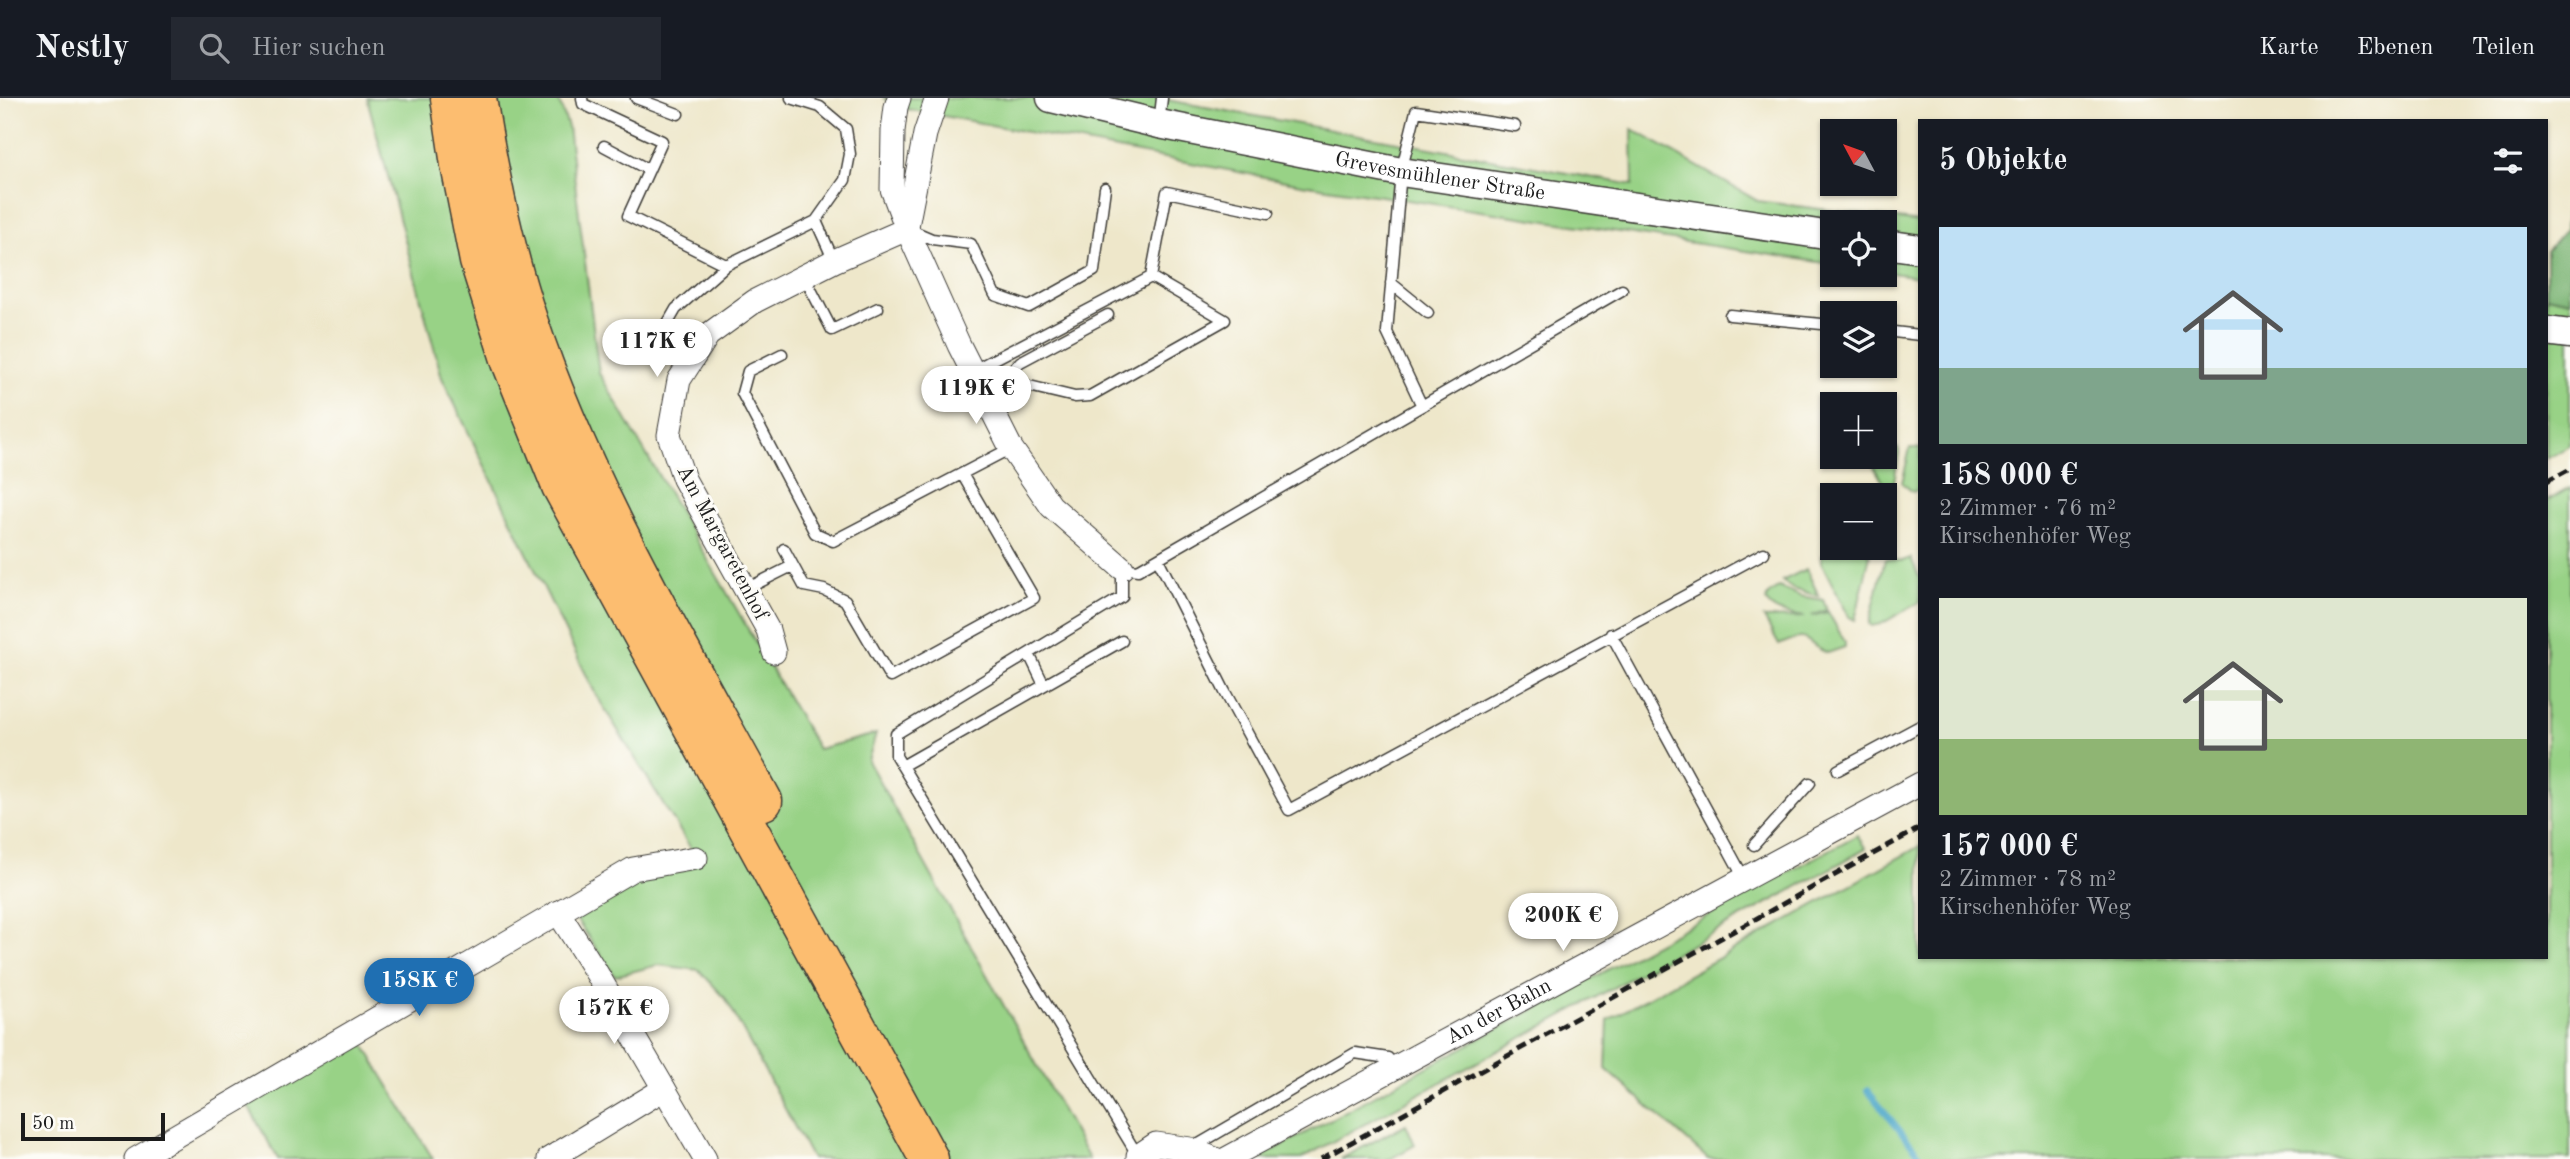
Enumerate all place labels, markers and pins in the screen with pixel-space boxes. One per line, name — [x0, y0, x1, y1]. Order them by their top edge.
pin: 117K € — [600, 320, 714, 379]
pin: 119K € — [919, 366, 1033, 426]
pin: 200K € — [1506, 894, 1620, 953]
pin: 158K € — [362, 958, 476, 1018]
pin: 157K € — [557, 986, 671, 1046]

